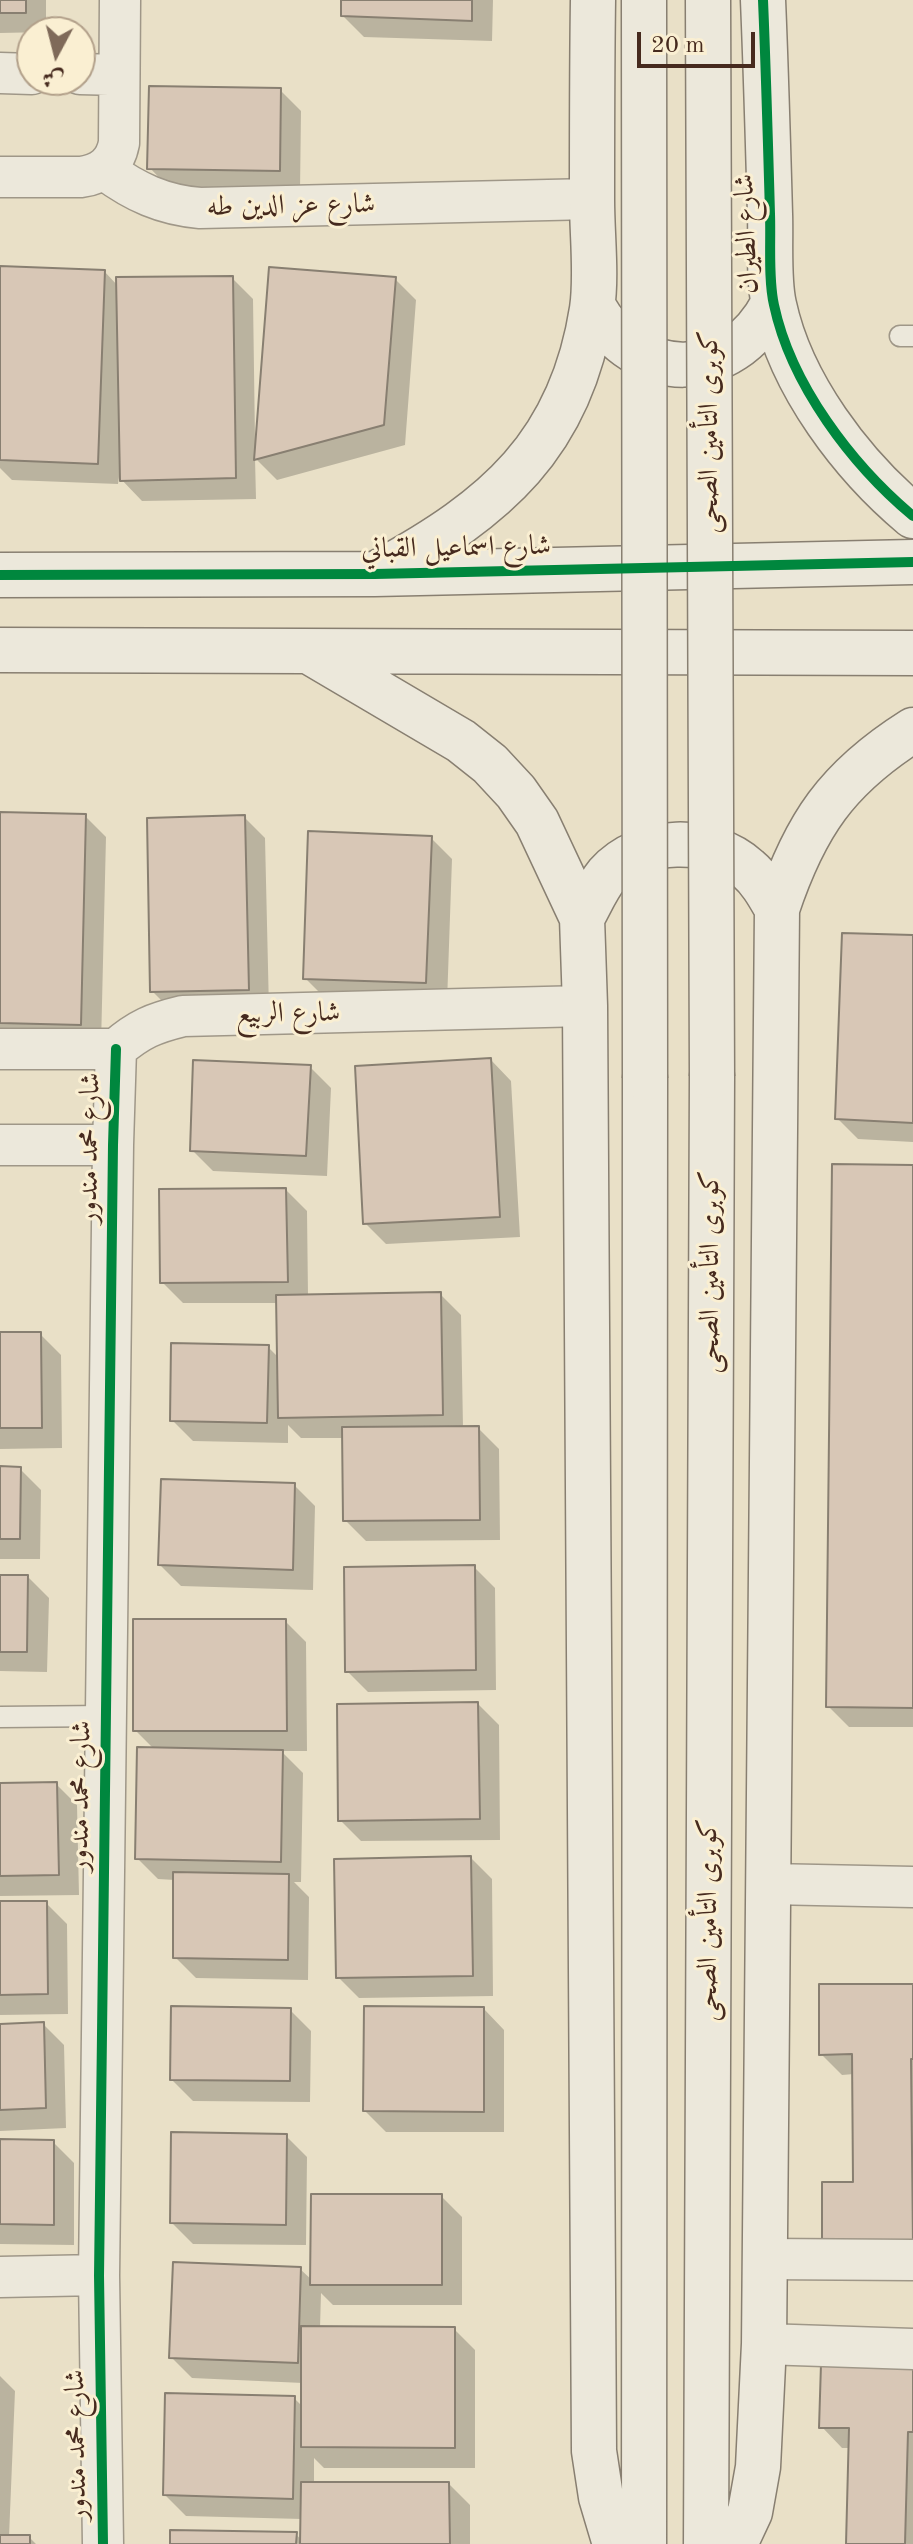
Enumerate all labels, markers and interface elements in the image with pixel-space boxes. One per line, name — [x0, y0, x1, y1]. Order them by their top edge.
north arrow — [16, 16, 96, 96]
scale bar — [641, 16, 759, 66]
text: 20 m — [651, 34, 705, 58]
text: ش — [41, 66, 65, 90]
street label: شارع الطيران — [728, 173, 766, 295]
street label: شارع عز الدين طه — [206, 188, 376, 224]
street label: كوبرى التأمين الصحى — [693, 330, 727, 534]
street label: شارع اسماعيل القباني — [361, 530, 551, 566]
street label: شارع الربيع — [235, 996, 341, 1032]
street label: شارع محمد مندور — [72, 1072, 108, 1224]
street label: كوبرى التأمين الصحى — [694, 1170, 728, 1374]
street label: شارع محمد مندور — [63, 1720, 99, 1872]
street label: كوبرى التأمين الصحى — [692, 1818, 726, 2022]
street label: شارع محمد مندور — [59, 2369, 95, 2521]

